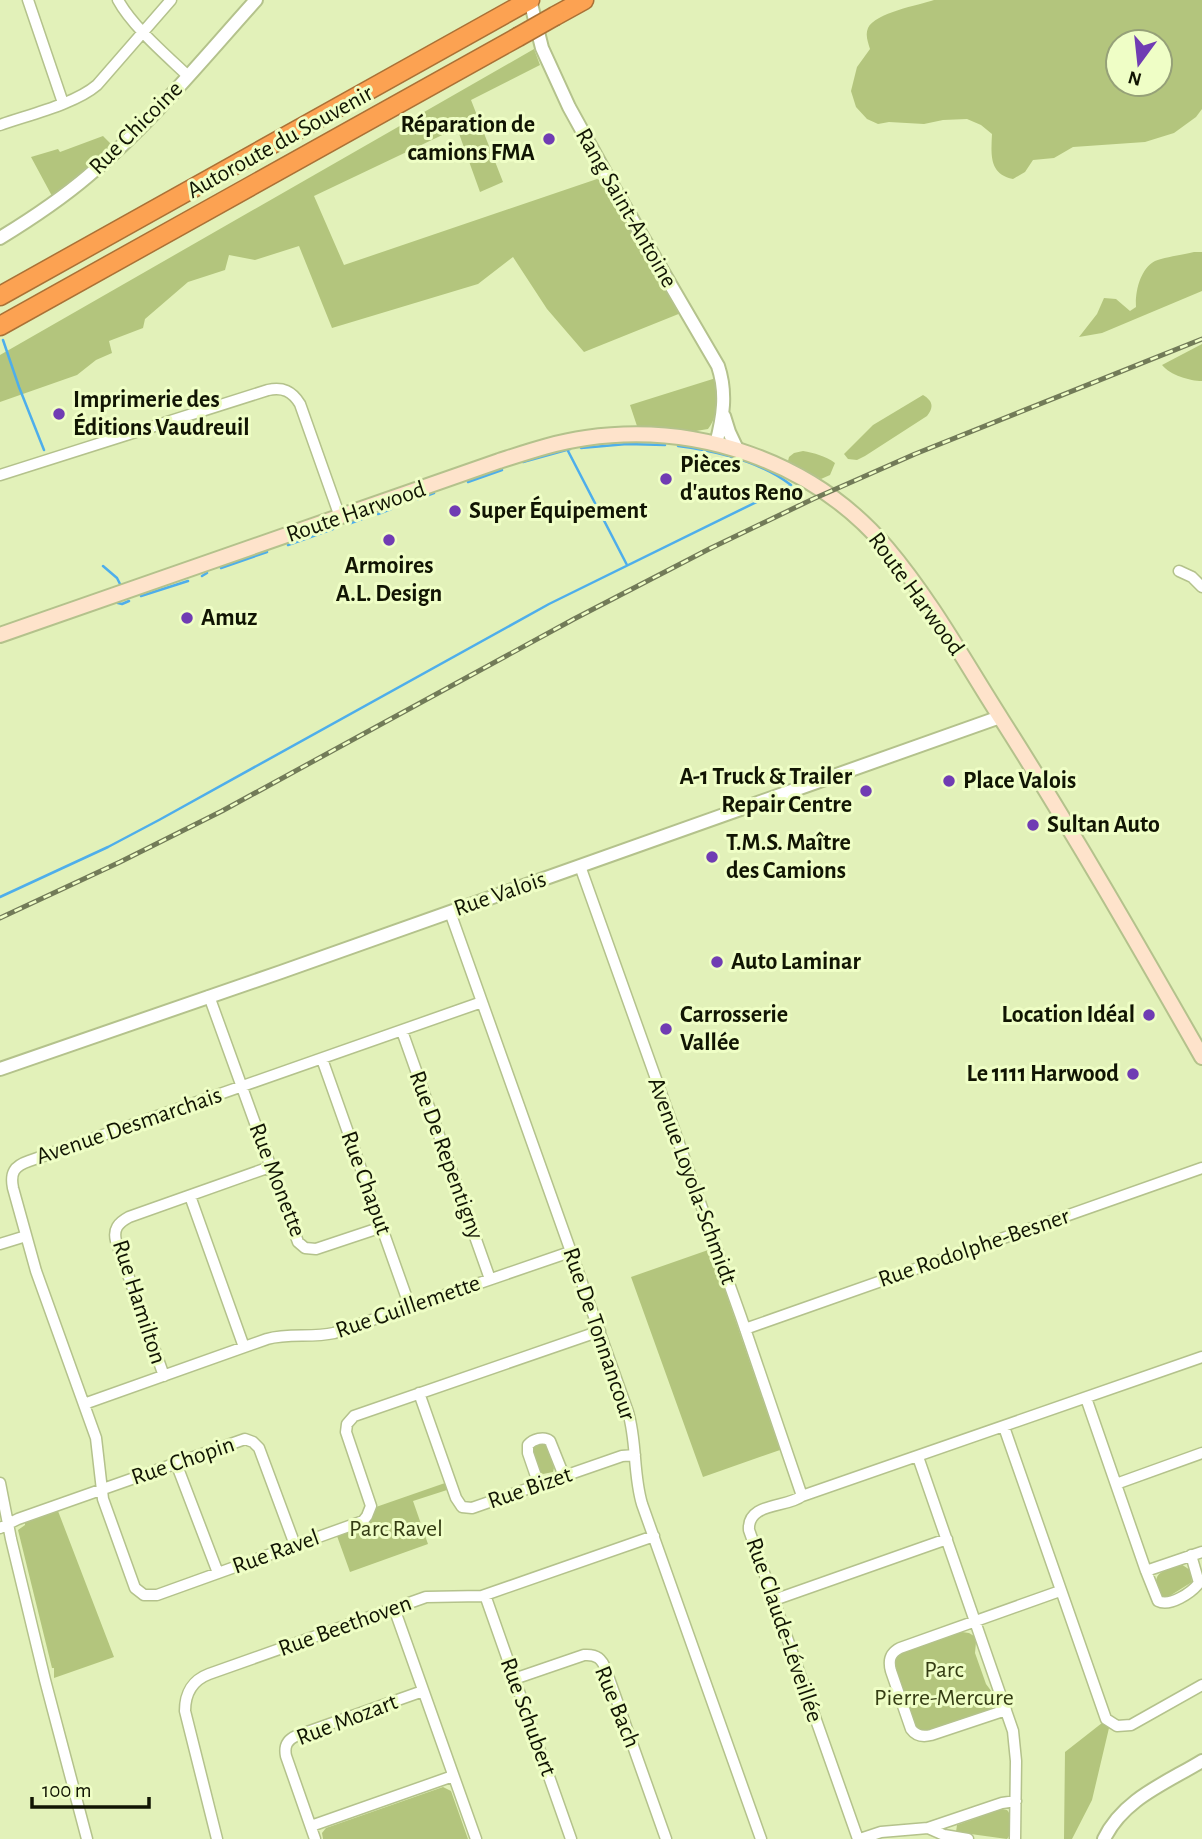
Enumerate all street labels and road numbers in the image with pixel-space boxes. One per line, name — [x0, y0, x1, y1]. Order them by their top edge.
street label: Rue Chicoine — [85, 77, 187, 179]
street label: Autoroute du Souvenir — [183, 81, 377, 203]
street label: Rang Saint-Antoine — [571, 124, 681, 292]
street label: Route Harwood — [283, 477, 429, 547]
street label: Route Harwood — [864, 528, 968, 660]
street label: Rue Valois — [451, 867, 549, 921]
street label: Rue De Repentigny — [404, 1068, 488, 1242]
street label: Avenue Loyola-Schmidt — [643, 1074, 741, 1288]
street label: Avenue Desmarchais — [33, 1083, 225, 1169]
street label: Rue Monette — [244, 1120, 310, 1240]
street label: Rue Chaput — [336, 1128, 396, 1238]
street label: Rue Rodolphe-Besner — [875, 1204, 1073, 1292]
street label: Rue Hamilton — [108, 1237, 170, 1367]
street label: Rue De Tonnancour — [558, 1245, 640, 1424]
street label: Rue Guillemette — [333, 1271, 483, 1343]
street label: Rue Chopin — [128, 1432, 238, 1490]
street label: Rue Bizet — [485, 1462, 575, 1514]
street label: Rue Ravel — [229, 1525, 323, 1579]
street label: Rue Claude-Léveillée — [741, 1535, 827, 1725]
street label: Rue Beethoven — [275, 1591, 415, 1661]
street label: Rue Schubert — [496, 1655, 561, 1780]
street label: Rue Bach — [590, 1663, 644, 1751]
street label: Rue Mozart — [293, 1690, 401, 1750]

